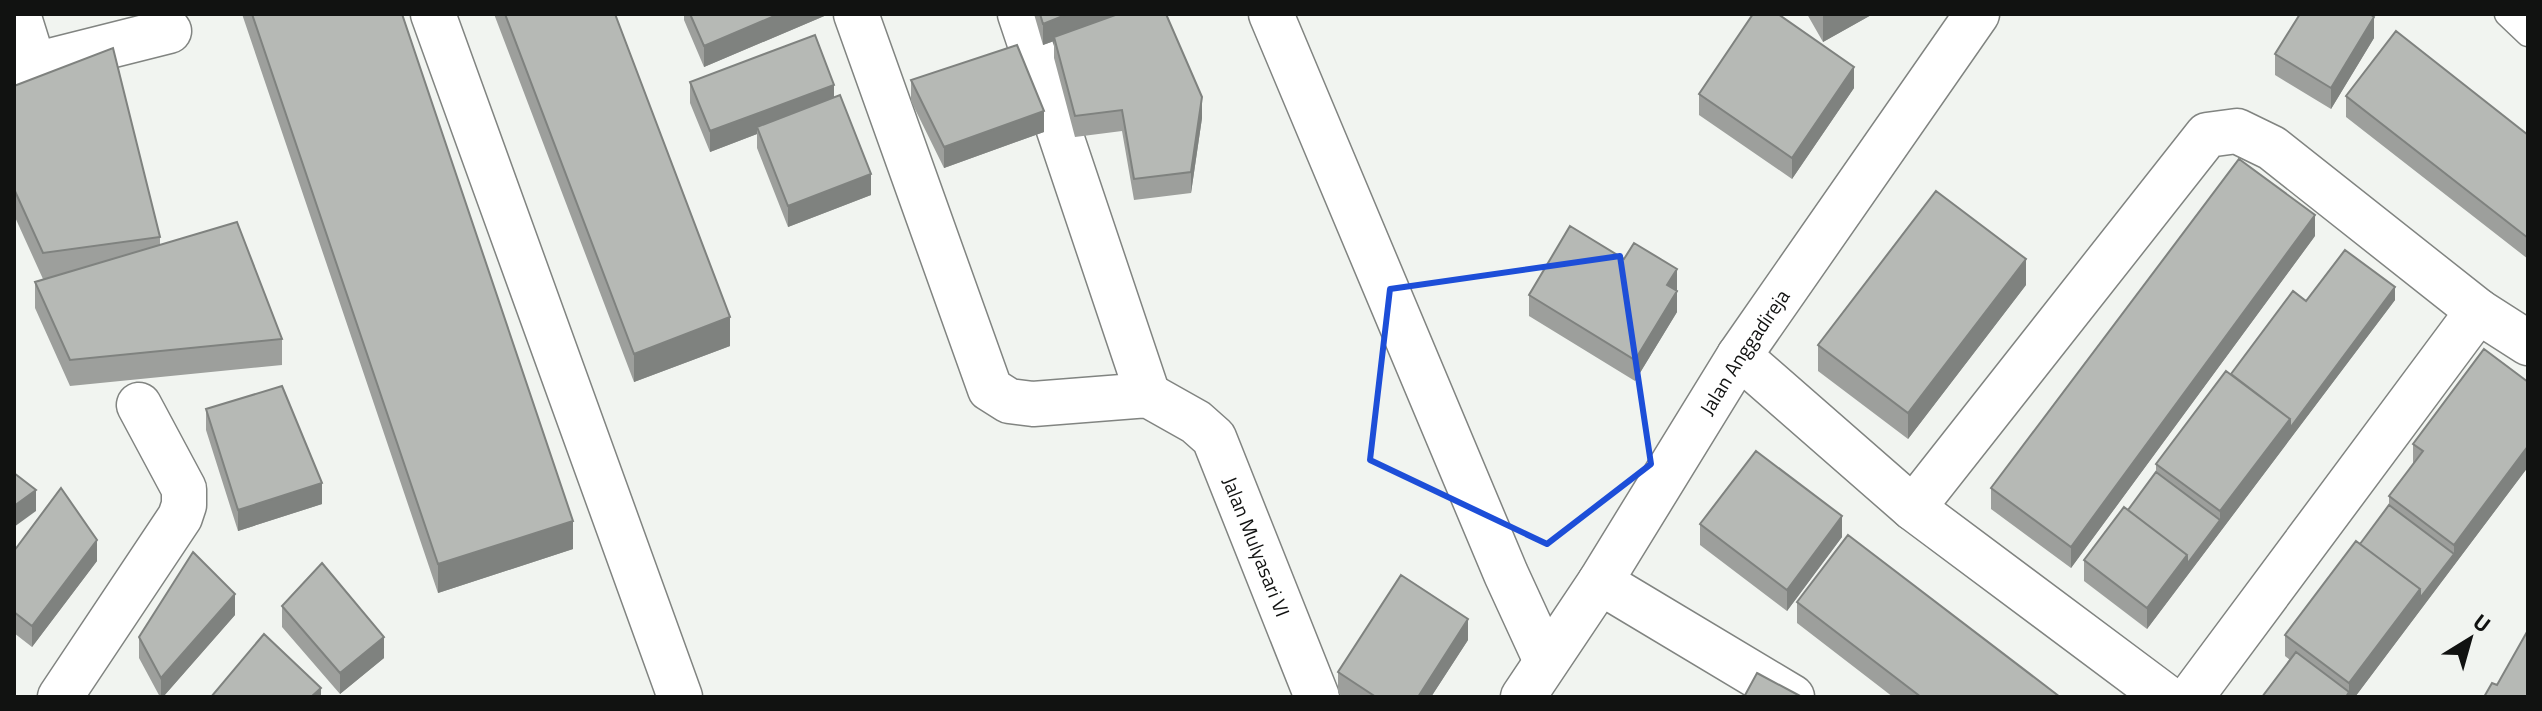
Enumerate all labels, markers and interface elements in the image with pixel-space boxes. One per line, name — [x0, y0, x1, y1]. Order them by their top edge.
street label: Jalan Anggadireja — [1691, 282, 1797, 421]
street label: Jalan Mulyasari VI — [1215, 471, 1299, 621]
north arrow — [2430, 599, 2510, 679]
text: U — [2466, 605, 2498, 641]

